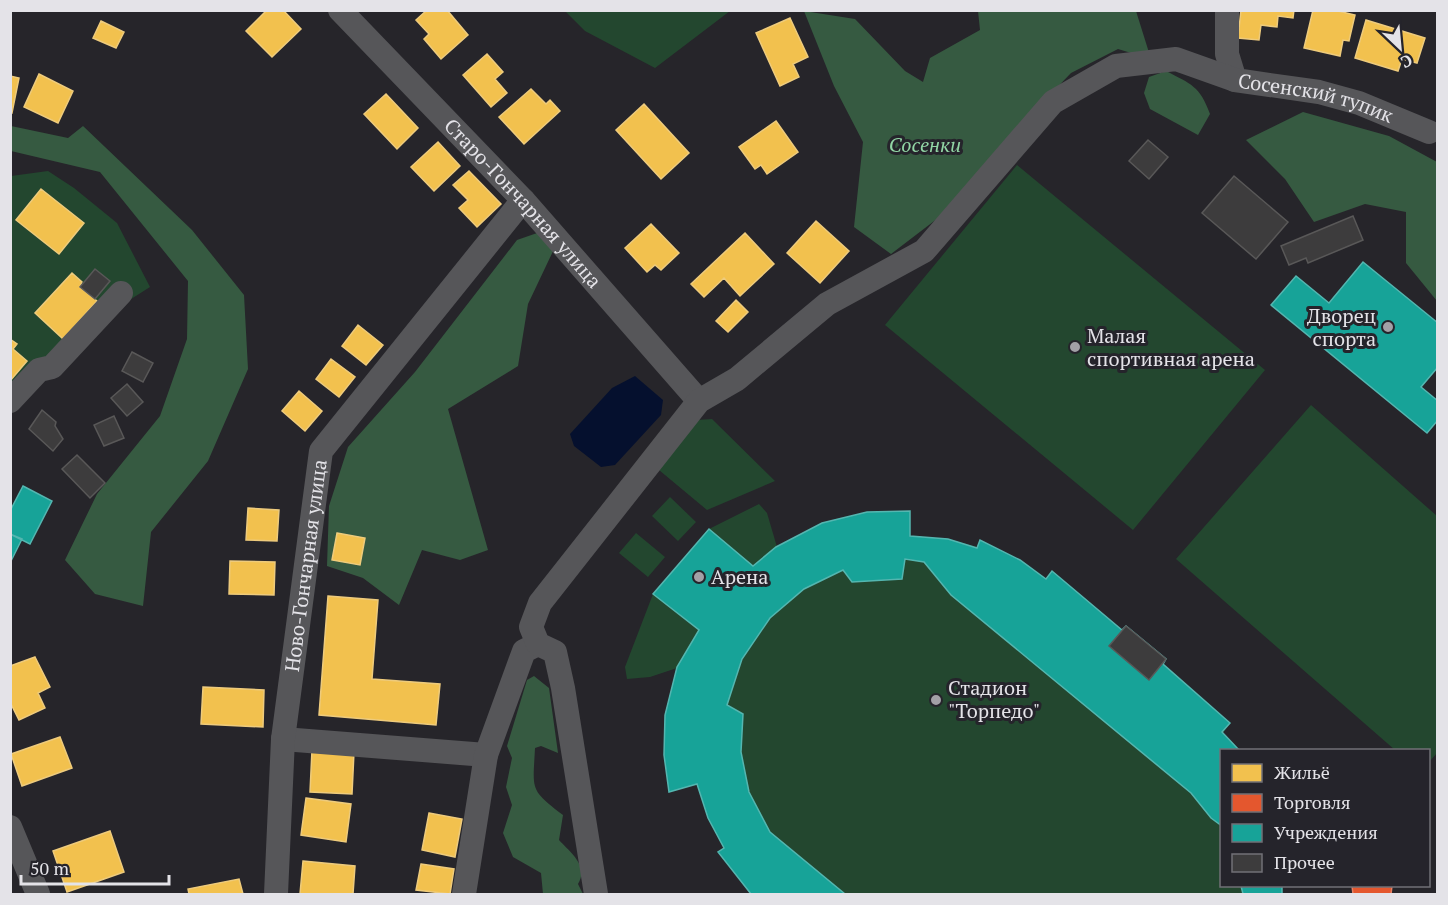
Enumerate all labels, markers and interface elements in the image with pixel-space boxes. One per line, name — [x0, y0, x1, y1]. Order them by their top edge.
north arrow — [1370, 18, 1430, 78]
text: С — [1397, 49, 1416, 74]
street label: Сосенский тупик — [1236, 67, 1398, 129]
street label: Старо-Гончарная улица — [438, 112, 608, 293]
park label: Сосенки — [889, 131, 961, 158]
place label: Дворец спорта — [1307, 302, 1376, 352]
marker: Дворец спорта — [1381, 320, 1395, 334]
place label: Малая спортивная арена — [1087, 322, 1255, 372]
marker: Малая спортивная арена — [1068, 340, 1082, 354]
street label: Ново-Гончарная улица — [278, 458, 333, 673]
place label: Арена — [711, 563, 768, 590]
marker: Арена — [692, 570, 706, 584]
place label: Стадион "Торпедо" — [948, 674, 1040, 724]
marker: Стадион "Торпедо" — [929, 693, 943, 707]
legend — [1220, 749, 1430, 887]
text: Жильё — [1274, 760, 1330, 784]
text: Торговля — [1274, 790, 1351, 814]
text: Учреждения — [1274, 820, 1378, 844]
scale bar — [21, 848, 170, 886]
text: Прочее — [1274, 850, 1335, 874]
text: 50 m — [30, 856, 70, 880]

